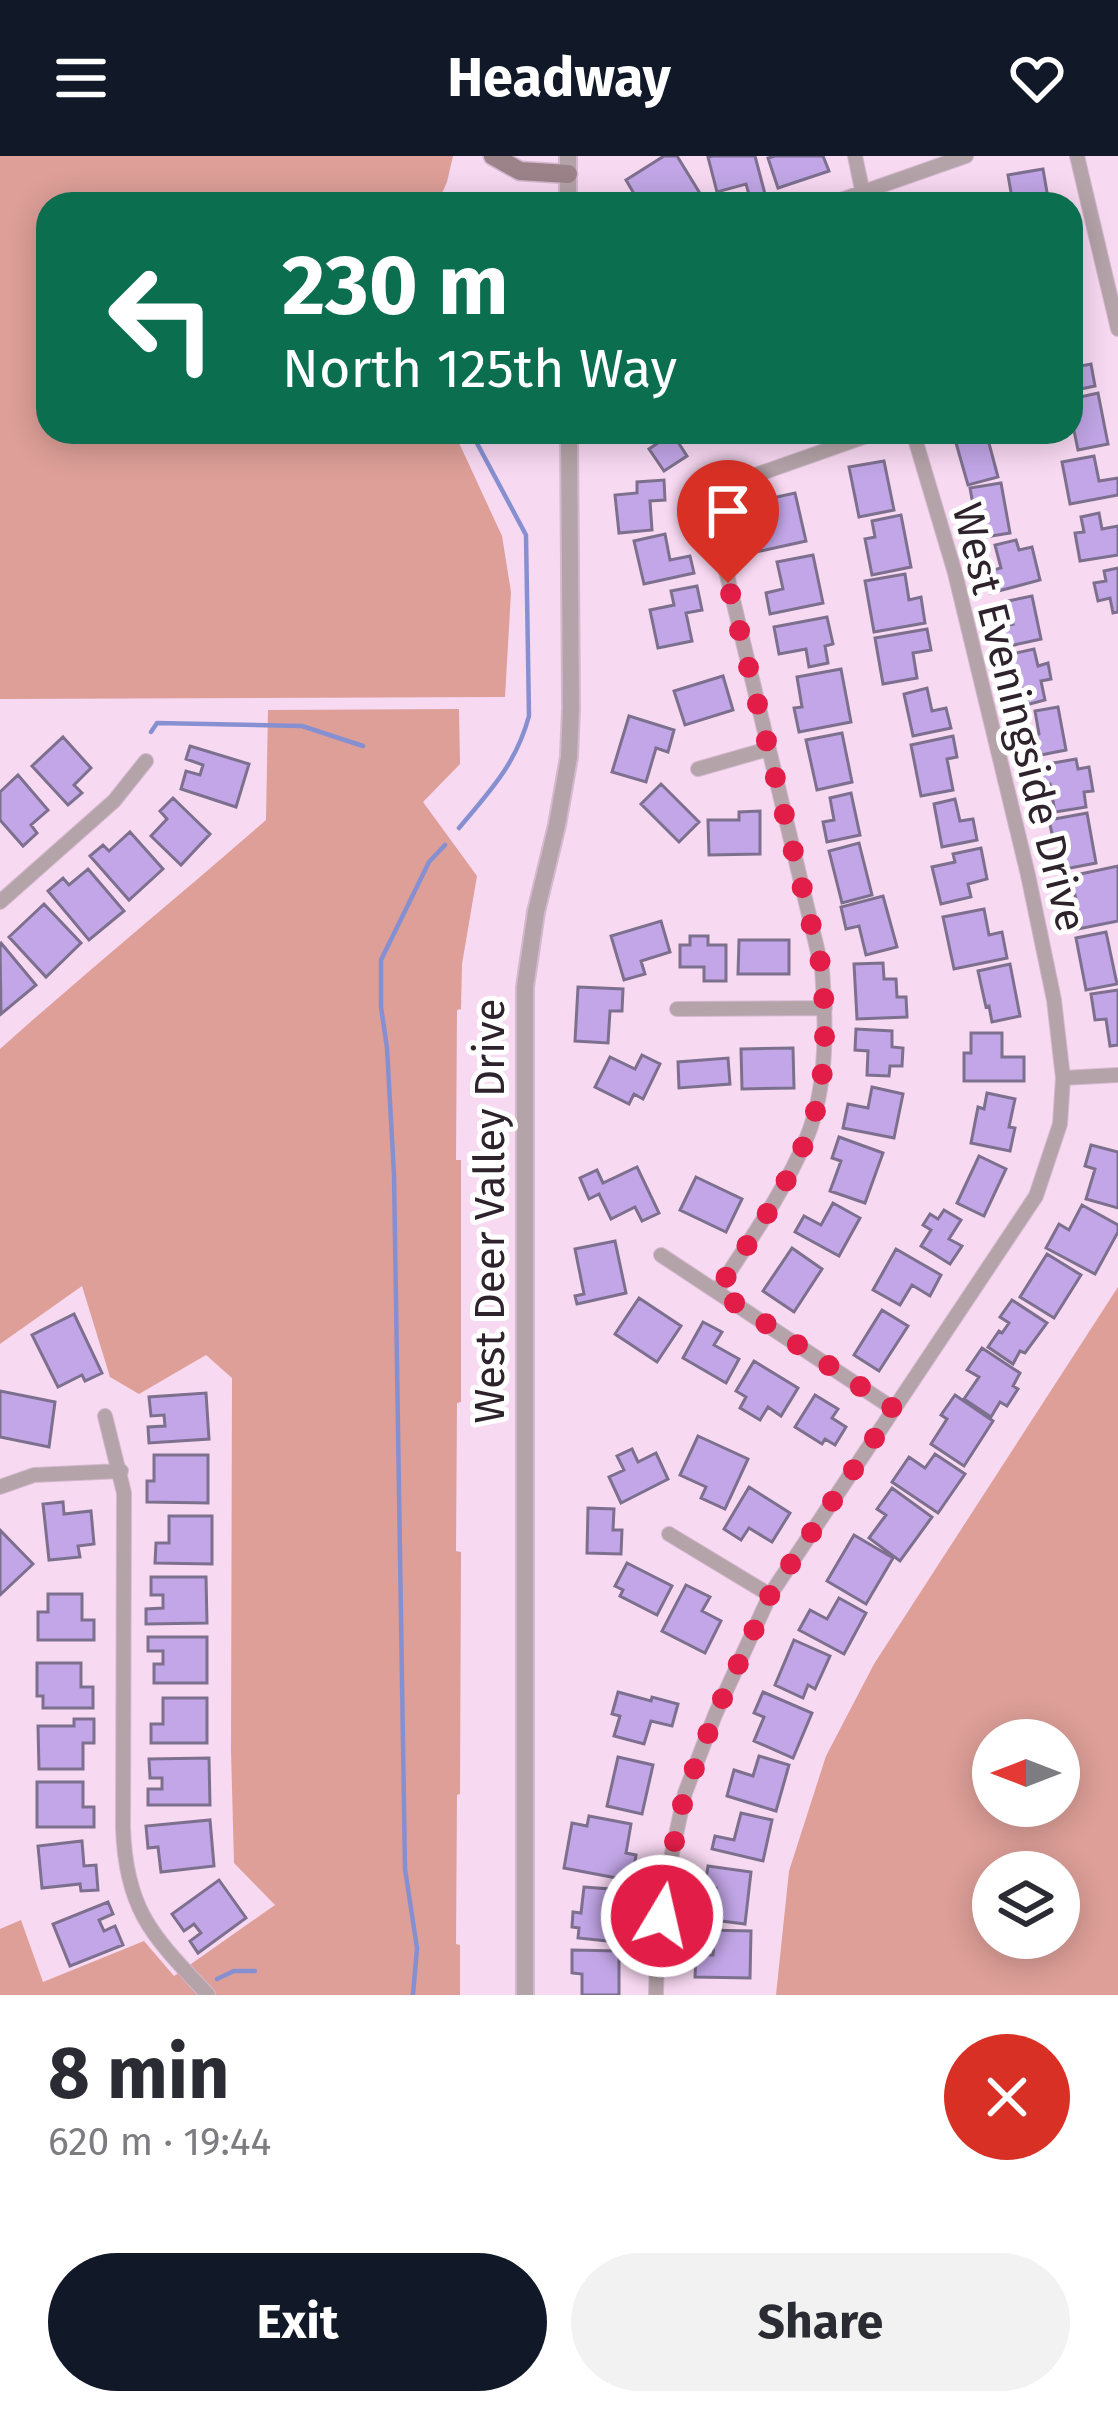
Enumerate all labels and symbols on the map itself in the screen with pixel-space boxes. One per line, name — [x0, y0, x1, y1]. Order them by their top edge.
pin — [677, 460, 779, 583]
street label: West Eveningside Drive — [942, 498, 1096, 937]
street label: West Deer Valley Drive — [465, 999, 515, 1423]
north arrow — [972, 1719, 1080, 1827]
position arrow — [599, 1853, 725, 1979]

